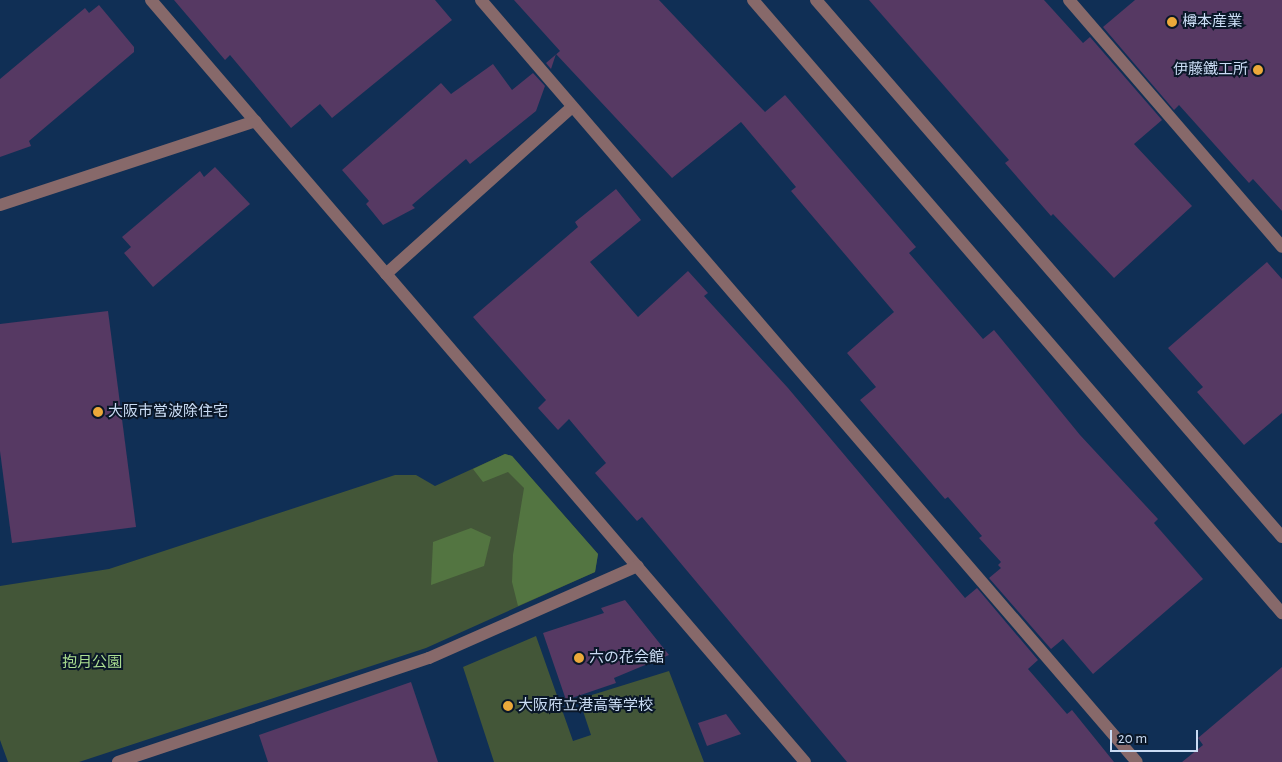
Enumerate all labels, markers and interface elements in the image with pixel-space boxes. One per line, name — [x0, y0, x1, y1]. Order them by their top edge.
place label: 樽本産業 — [1182, 13, 1242, 31]
marker: 樽本産業 — [1166, 16, 1178, 28]
place label: 伊藤鐵工所 — [1173, 61, 1248, 79]
marker: 伊藤鐵工所 — [1252, 64, 1264, 76]
place label: 大阪市営波除住宅 — [108, 403, 228, 421]
marker: 大阪市営波除住宅 — [92, 406, 104, 418]
place label: 六の花会館 — [589, 649, 664, 667]
marker: 六の花会館 — [573, 652, 585, 664]
park label: 抱月公園 — [62, 654, 122, 672]
place label: 大阪府立港高等学校 — [518, 697, 653, 715]
marker: 大阪府立港高等学校 — [502, 700, 514, 712]
scale bar — [1112, 720, 1200, 752]
text: 20 m — [1118, 731, 1147, 746]

